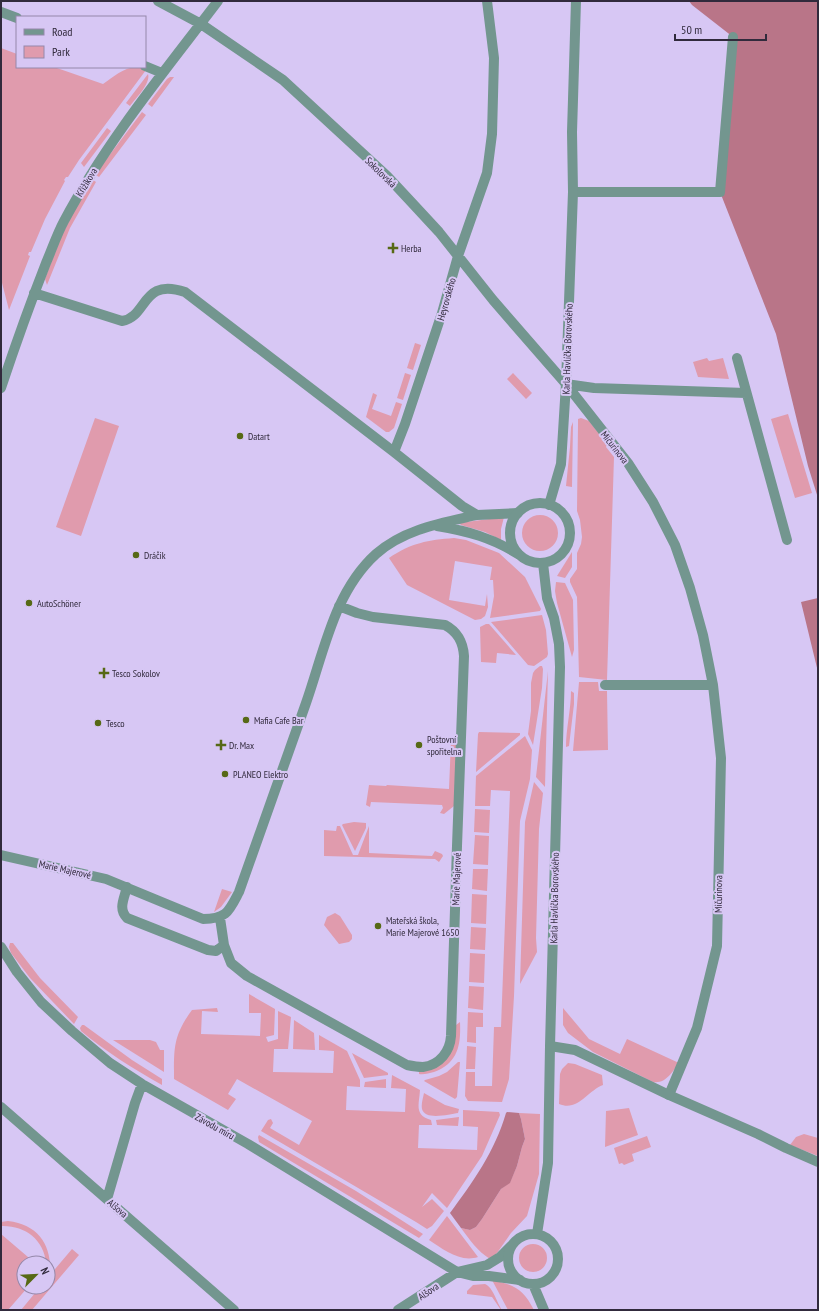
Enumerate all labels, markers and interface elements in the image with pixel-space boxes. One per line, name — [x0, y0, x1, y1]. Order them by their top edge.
legend — [16, 16, 146, 68]
scale bar — [675, 16, 766, 42]
text: 50 m — [681, 22, 702, 37]
text: Road — [52, 24, 72, 39]
text: Park — [52, 44, 70, 59]
street label: Sokolovská — [362, 154, 399, 190]
street label: Křižíkova — [73, 165, 100, 199]
place label: Herba — [401, 242, 422, 255]
marker: Herba — [388, 243, 398, 253]
street label: Heyrovského — [434, 276, 459, 322]
street label: Karla Havlíčka Borovského — [559, 303, 576, 395]
street label: Mičurinova — [598, 428, 631, 466]
place label: Datart — [248, 430, 270, 443]
marker: Datart — [235, 431, 245, 441]
place label: Dráčik — [144, 549, 166, 562]
marker: Dráčik — [131, 550, 141, 560]
place label: AutoSchöner — [37, 597, 81, 610]
marker: AutoSchöner — [24, 598, 34, 608]
place label: Tesco Sokolov — [112, 667, 160, 680]
marker: Tesco Sokolov — [99, 668, 109, 678]
place label: Mafia Cafe Bar — [254, 714, 304, 727]
marker: Mafia Cafe Bar — [241, 715, 251, 725]
place label: Tesco — [106, 717, 125, 730]
marker: Tesco — [93, 718, 103, 728]
place label: Poštovní spořitelna — [427, 733, 461, 758]
place label: Dr. Max — [229, 739, 254, 752]
marker: Dr. Max — [216, 740, 226, 750]
marker: Poštovní spořitelna — [414, 740, 424, 750]
place label: PLANEO Elektro — [233, 768, 288, 781]
marker: PLANEO Elektro — [220, 769, 230, 779]
street label: Marie Majerové — [449, 852, 464, 906]
street label: Karla Havlíčka Borovského — [547, 852, 562, 944]
street label: Marie Majerové — [38, 857, 92, 882]
street label: Mičurinova — [712, 875, 725, 913]
place label: Mateřská škola, Marie Majerové 1650 — [386, 914, 460, 939]
marker: Mateřská škola, Marie Majerové 1650 — [373, 921, 383, 931]
street label: Závodu míru — [193, 1110, 237, 1143]
street label: Alšova — [105, 1196, 130, 1221]
north arrow — [16, 1255, 56, 1295]
text: N — [38, 1265, 53, 1277]
street label: Alšova — [415, 1280, 441, 1303]

